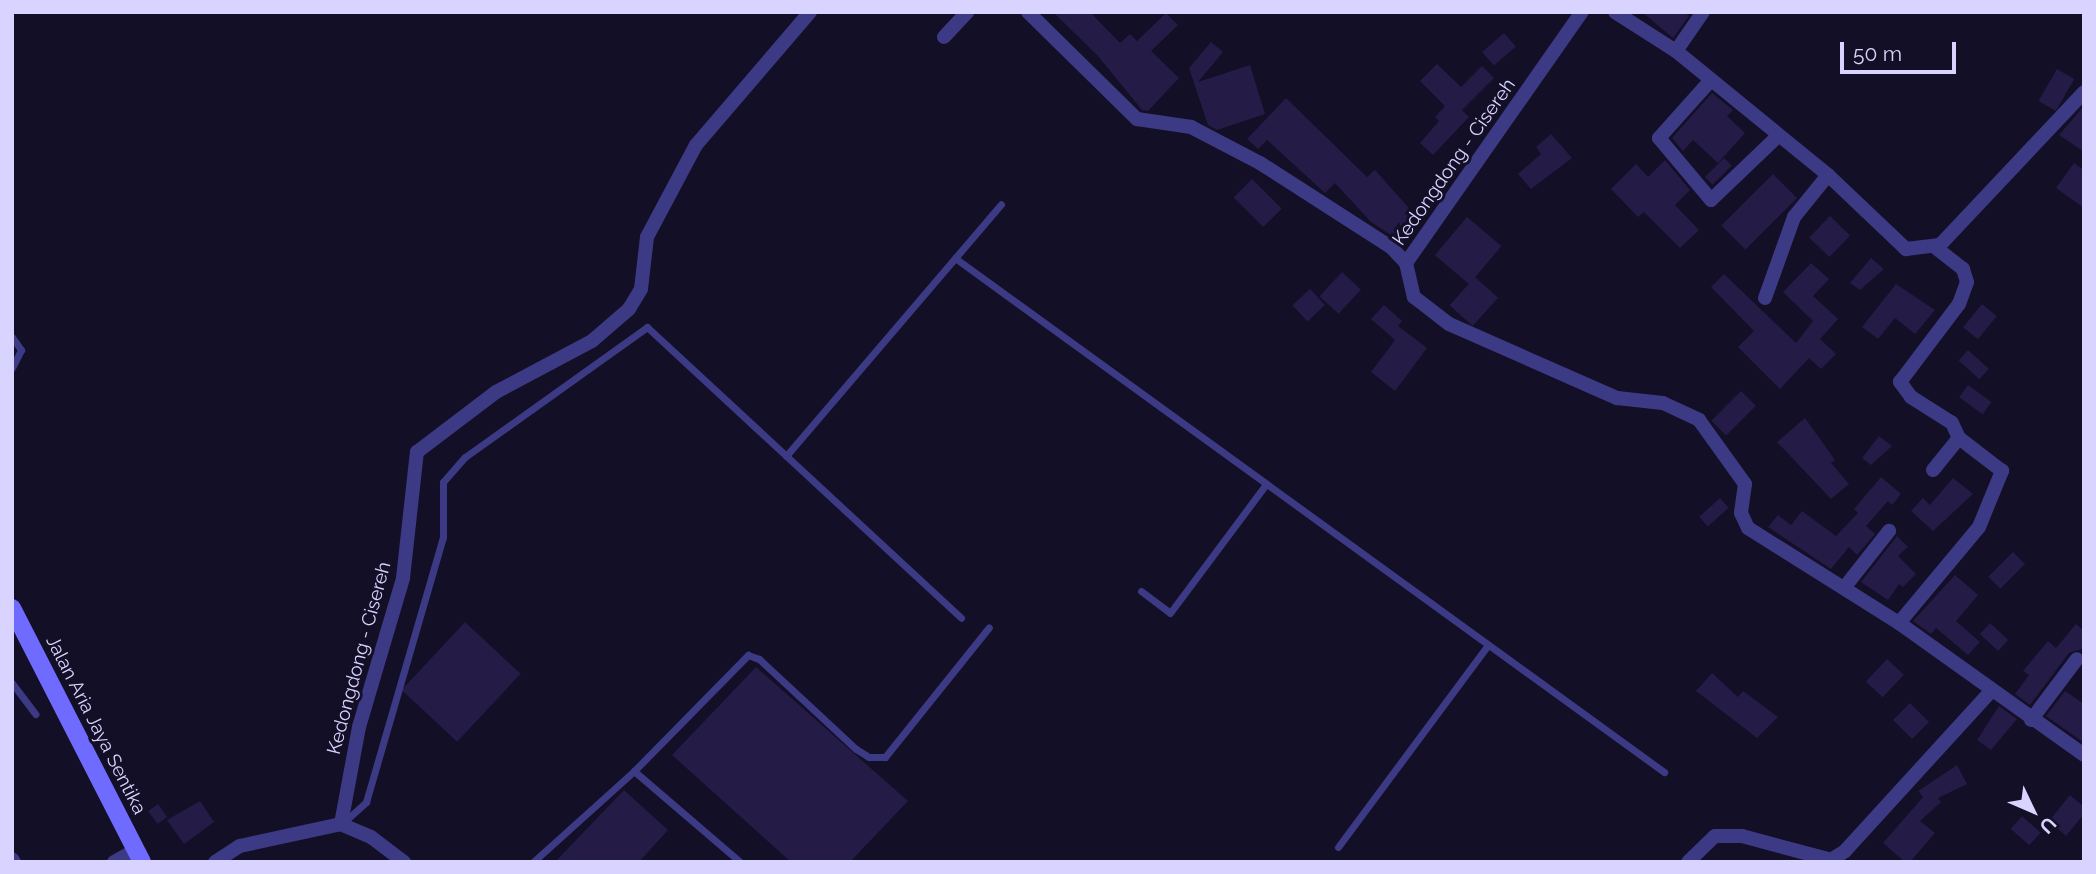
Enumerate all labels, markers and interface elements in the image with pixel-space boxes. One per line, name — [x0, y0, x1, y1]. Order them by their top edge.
scale bar — [1844, 28, 1960, 72]
text: 50 m — [1853, 41, 1902, 66]
street label: Kedongdong - Cisereh — [1388, 74, 1520, 250]
street label: Kedongdong - Cisereh — [322, 559, 396, 757]
street label: Jalan Aria Jaya Sentika — [41, 631, 151, 819]
north arrow — [1998, 776, 2068, 846]
text: U — [2035, 813, 2061, 838]

